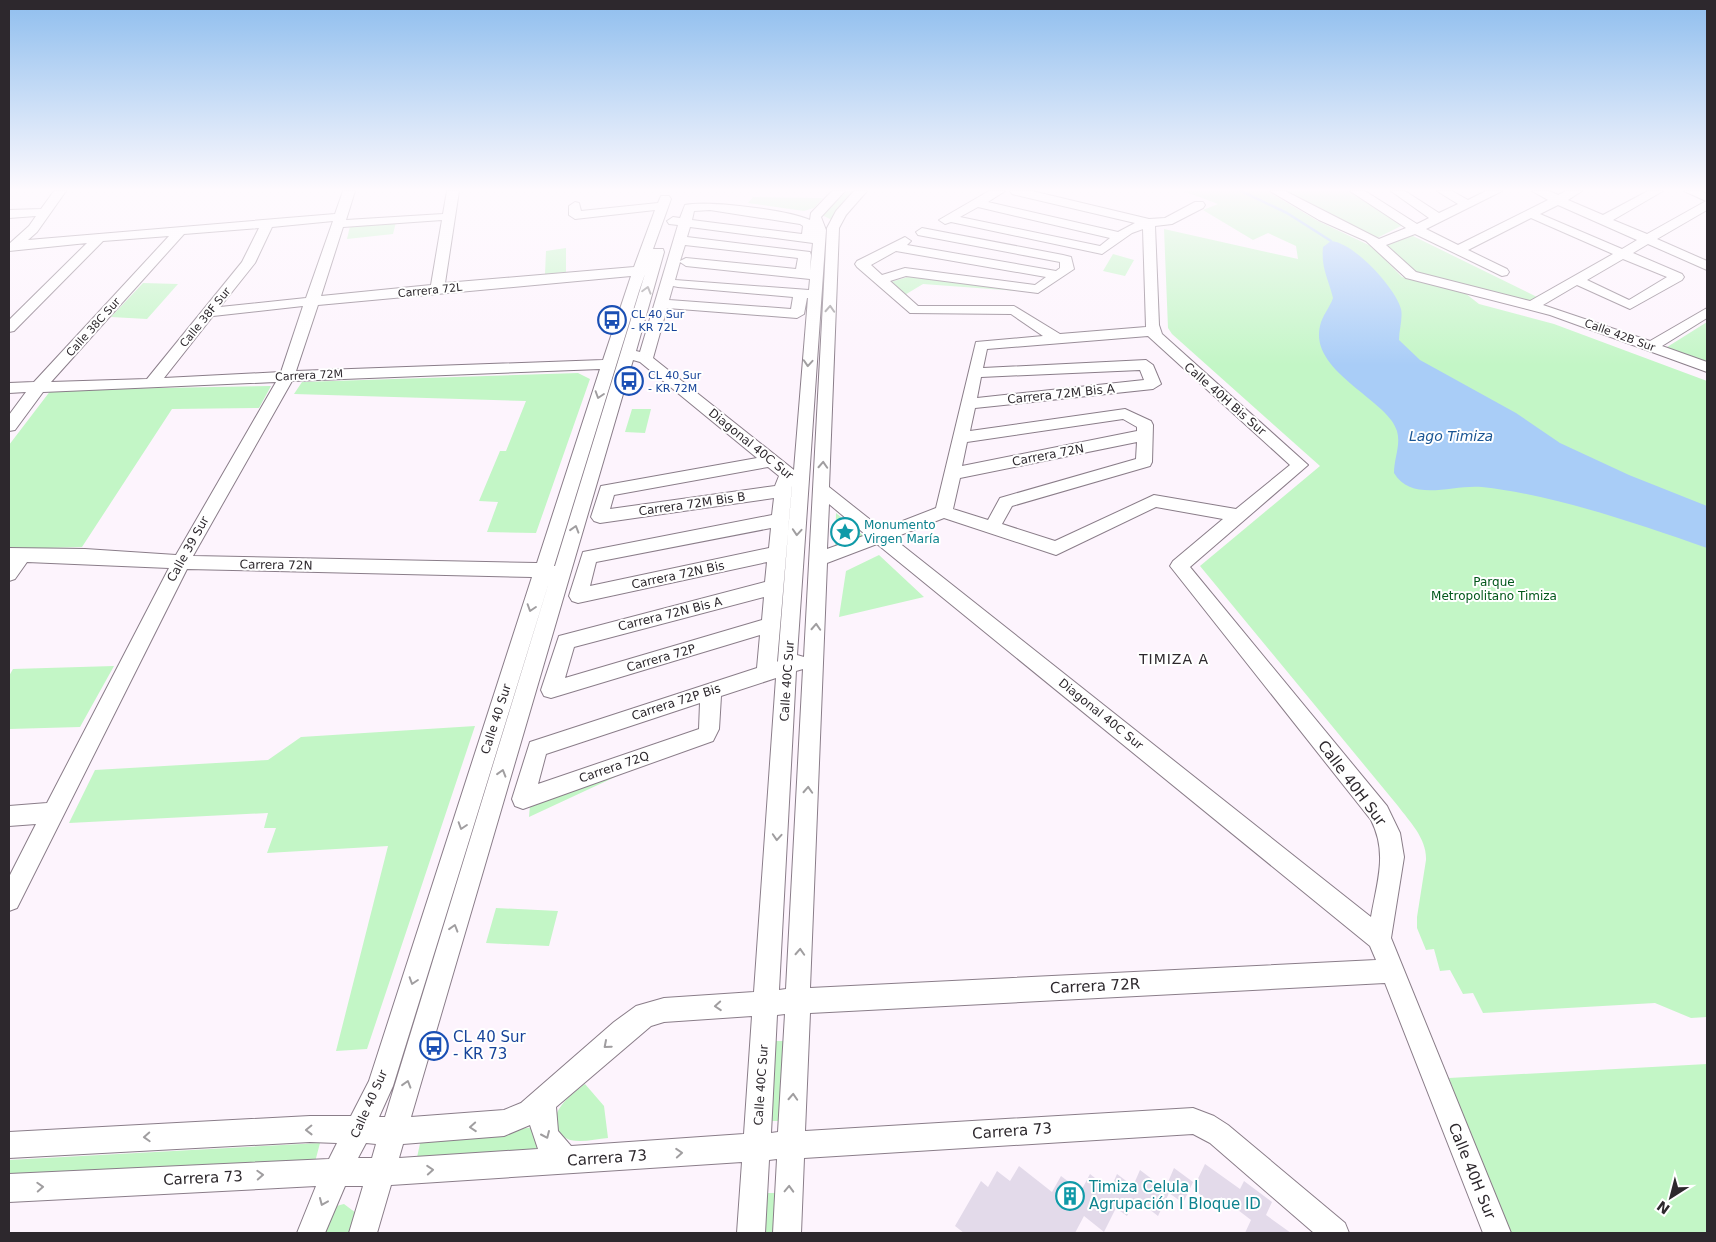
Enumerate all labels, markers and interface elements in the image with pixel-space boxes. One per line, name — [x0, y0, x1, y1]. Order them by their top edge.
street label: Carrera 72L — [397, 281, 464, 300]
street label: Calle 38F Sur — [177, 284, 234, 350]
one-way arrow — [641, 286, 651, 294]
street label: Calle 38C Sur — [64, 295, 123, 359]
one-way arrow — [825, 304, 836, 312]
bus stop icon: CL 40 Sur - KR 72L — [597, 305, 627, 335]
place label: CL 40 Sur - KR 72L — [631, 308, 685, 334]
street label: Calle 42B Sur — [1583, 317, 1657, 354]
one-way arrow — [803, 360, 814, 368]
street label: Calle 40H Bis Sur — [1181, 360, 1269, 438]
bus stop icon: CL 40 Sur - KR 72M — [614, 366, 644, 396]
street label: Carrera 72M — [275, 367, 343, 384]
place label: CL 40 Sur - KR 72M — [648, 369, 702, 395]
street label: Carrera 72M Bis A — [1007, 381, 1116, 407]
one-way arrow — [595, 390, 605, 398]
street label: Diagonal 40C Sur — [706, 406, 796, 482]
water label: Lago Timiza — [1409, 428, 1493, 444]
street label: Carrera 72N — [1011, 441, 1085, 469]
one-way arrow — [818, 461, 829, 469]
street label: Carrera 72M Bis B — [638, 490, 746, 518]
street label: Calle 39 Sur — [164, 514, 212, 584]
place icon: Monumento Virgen María — [830, 517, 860, 547]
place label: Monumento Virgen María — [864, 518, 940, 546]
one-way arrow — [569, 526, 579, 534]
one-way arrow — [791, 529, 802, 537]
street label: Carrera 72N — [239, 557, 313, 573]
street label: Carrera 72N Bis — [630, 558, 726, 592]
park label: Parque Metropolitano Timiza — [1431, 575, 1557, 603]
street label: Carrera 72N Bis A — [617, 594, 724, 634]
one-way arrow — [527, 604, 537, 612]
one-way arrow — [810, 623, 821, 631]
street label: Calle 40C Sur — [777, 640, 797, 722]
street label: Carrera 72P — [625, 641, 697, 675]
district label: TIMIZA A — [1138, 651, 1209, 667]
street label: Diagonal 40C Sur — [1056, 676, 1146, 752]
street label: Carrera 72P Bis — [630, 681, 722, 723]
street label: Calle 40 Sur — [478, 682, 514, 756]
street label: Calle 40H Sur — [1314, 737, 1390, 830]
street label: Carrera 72Q — [577, 748, 651, 786]
one-way arrow — [496, 769, 506, 777]
one-way arrow — [802, 786, 813, 794]
one-way arrow — [458, 821, 468, 830]
one-way arrow — [771, 833, 782, 841]
one-way arrow — [449, 925, 459, 933]
one-way arrow — [794, 948, 805, 956]
street label: Carrera 72R — [1049, 975, 1141, 997]
one-way arrow — [409, 976, 419, 985]
one-way arrow — [713, 1000, 721, 1011]
place label: CL 40 Sur - KR 73 — [453, 1028, 526, 1063]
bus stop icon: CL 40 Sur - KR 73 — [419, 1031, 449, 1061]
one-way arrow — [604, 1039, 613, 1048]
street label: Calle 40C Sur — [751, 1044, 771, 1126]
street label: Calle 40 Sur — [348, 1068, 390, 1140]
one-way arrow — [402, 1080, 412, 1088]
one-way arrow — [788, 1092, 799, 1100]
street label: Carrera 73 — [972, 1119, 1052, 1143]
street label: Calle 40H Sur — [1444, 1120, 1500, 1223]
one-way arrow — [468, 1122, 476, 1133]
one-way arrow — [305, 1125, 313, 1135]
one-way arrow — [539, 1130, 550, 1139]
one-way arrow — [143, 1132, 150, 1142]
street label: Carrera 73 — [567, 1146, 647, 1170]
one-way arrow — [676, 1148, 684, 1159]
one-way arrow — [426, 1165, 434, 1176]
street label: Carrera 73 — [163, 1167, 243, 1189]
one-way arrow — [257, 1169, 265, 1180]
north arrow — [1646, 1172, 1696, 1222]
place label: Timiza Celula I Agrupación I Bloque ID — [1088, 1178, 1261, 1213]
one-way arrow — [37, 1181, 45, 1192]
building icon: Timiza Celula I Agrupación I Bloque ID — [1055, 1181, 1085, 1211]
one-way arrow — [783, 1185, 794, 1193]
one-way arrow — [318, 1197, 329, 1206]
text: N — [1654, 1198, 1673, 1217]

